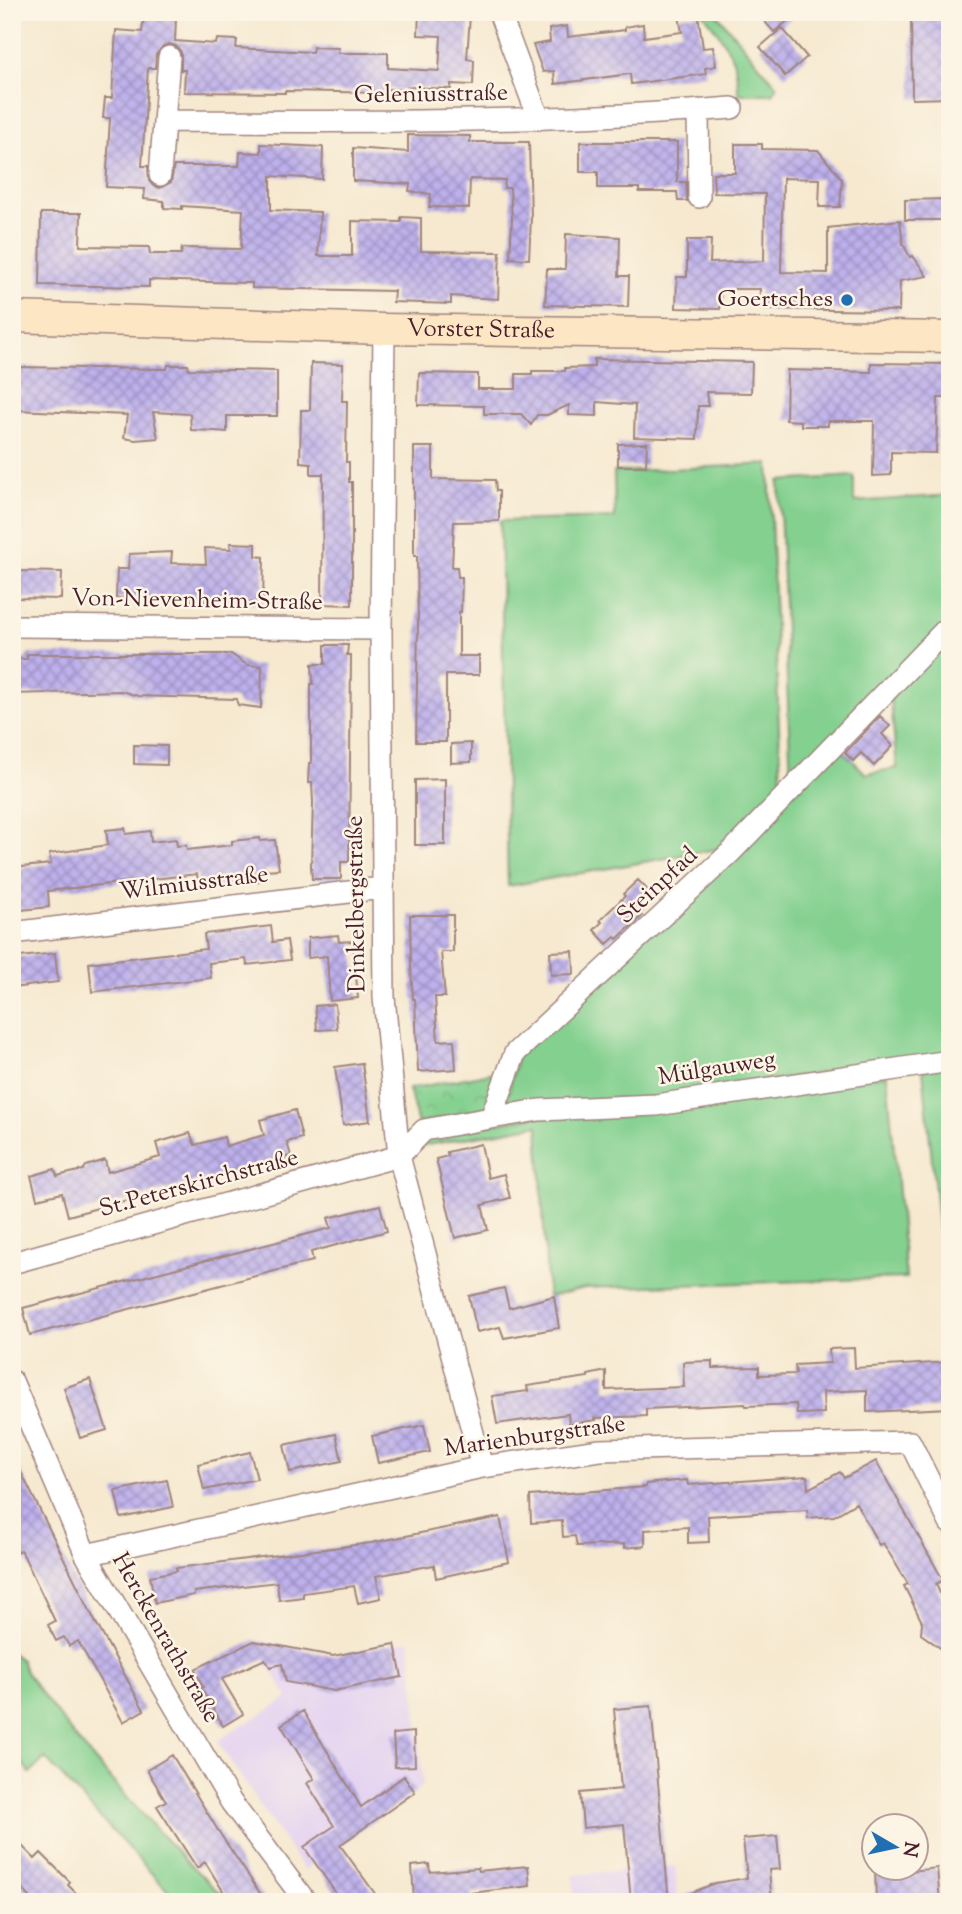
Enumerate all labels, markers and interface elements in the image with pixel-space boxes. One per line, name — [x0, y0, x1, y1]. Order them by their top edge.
street label: Geleniusstraße — [354, 77, 508, 113]
place label: Goertsches — [717, 283, 833, 317]
marker: Goertsches — [839, 292, 855, 308]
street label: Vorster Straße — [406, 312, 555, 348]
street label: Von-Nievenheim-Straße — [71, 582, 323, 620]
street label: Dinkelbergstraße — [338, 815, 376, 993]
street label: Steinpfad — [610, 839, 707, 933]
street label: Wilmiusstraße — [117, 858, 271, 910]
street label: Mülgauweg — [656, 1043, 778, 1095]
street label: St.Peterskirchstraße — [96, 1141, 302, 1227]
street label: Marienburgstraße — [442, 1407, 628, 1467]
street label: Herckenrathstraße — [102, 1547, 228, 1729]
north arrow — [860, 1812, 930, 1882]
text: N — [895, 1840, 924, 1859]

